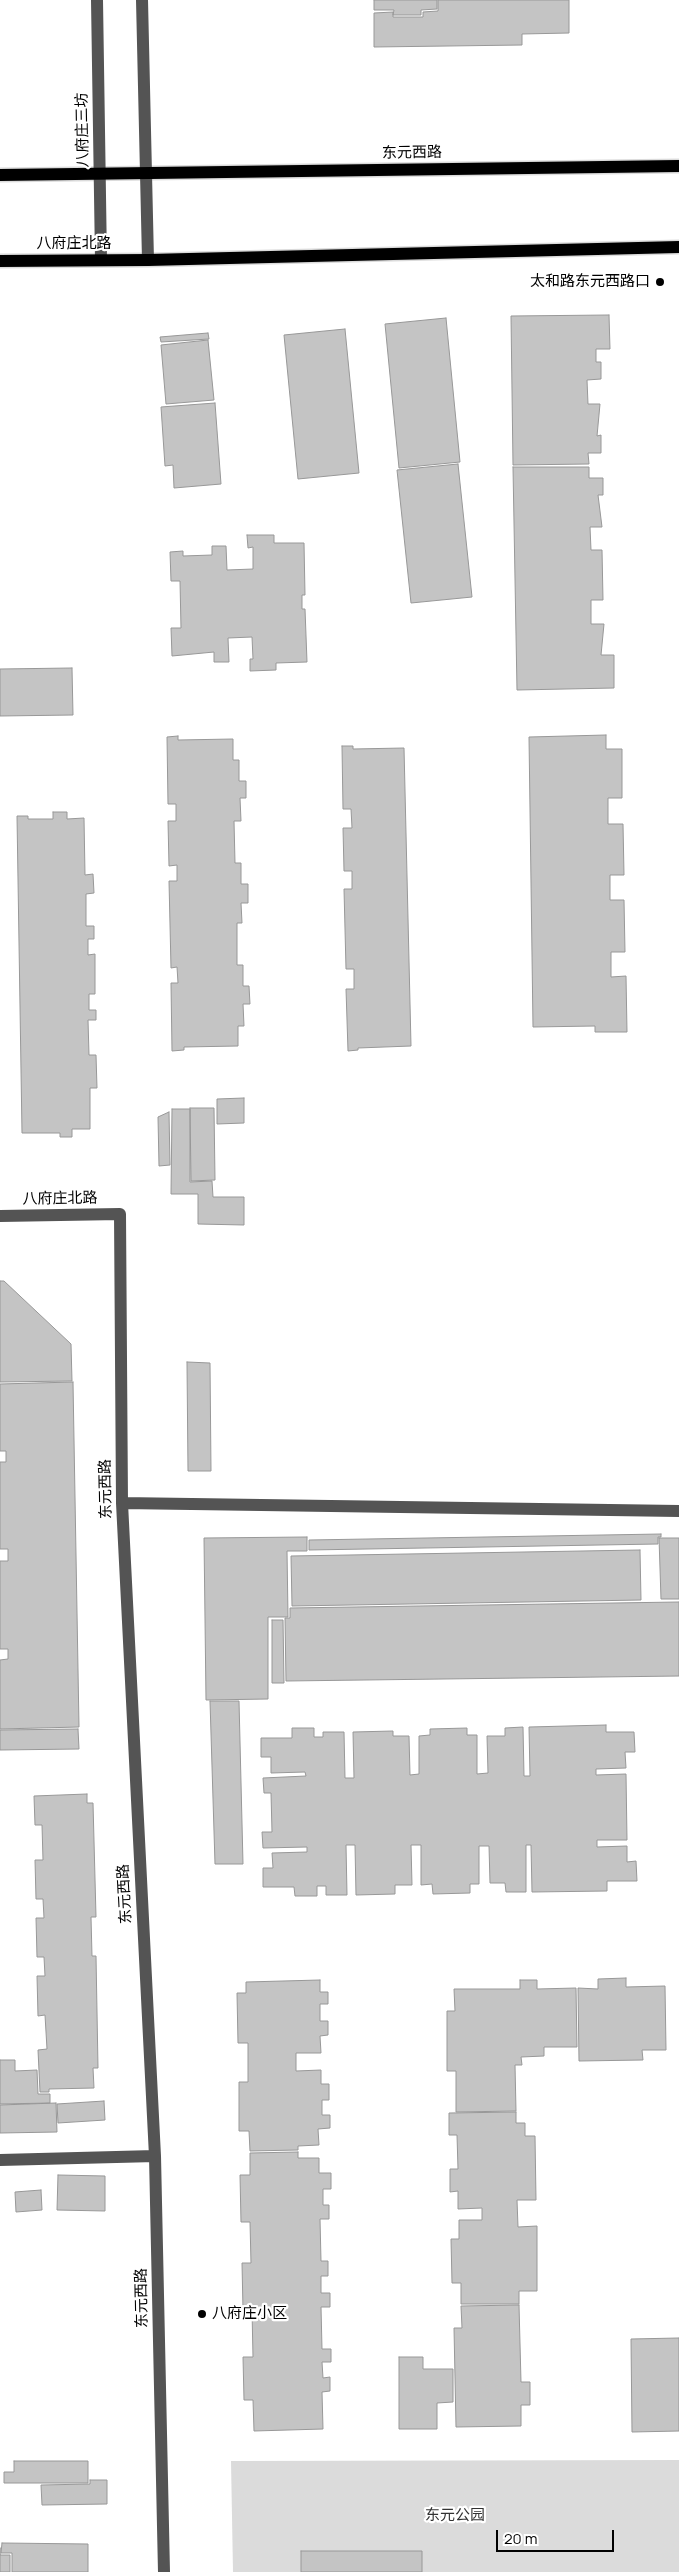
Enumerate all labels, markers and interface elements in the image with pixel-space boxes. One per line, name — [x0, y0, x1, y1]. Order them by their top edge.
street label: 八府庄三坊 — [73, 92, 93, 168]
street label: 东元西路 — [382, 143, 442, 163]
street label: 八府庄北路 — [37, 235, 111, 253]
place label: 太和路东元西路口 — [530, 273, 650, 291]
marker: 太和路东元西路口 — [654, 276, 666, 288]
street label: 八府庄北路 — [22, 1189, 98, 1209]
street label: 东元西路 — [96, 1459, 116, 1519]
street label: 东元西路 — [114, 1864, 136, 1924]
street label: 东元西路 — [132, 2268, 152, 2328]
place label: 八府庄小区 — [212, 2305, 287, 2323]
marker: 八府庄小区 — [196, 2308, 208, 2320]
park label: 东元公园 — [425, 2507, 485, 2525]
scale bar — [499, 2520, 616, 2552]
text: 20 m — [504, 2528, 537, 2549]

